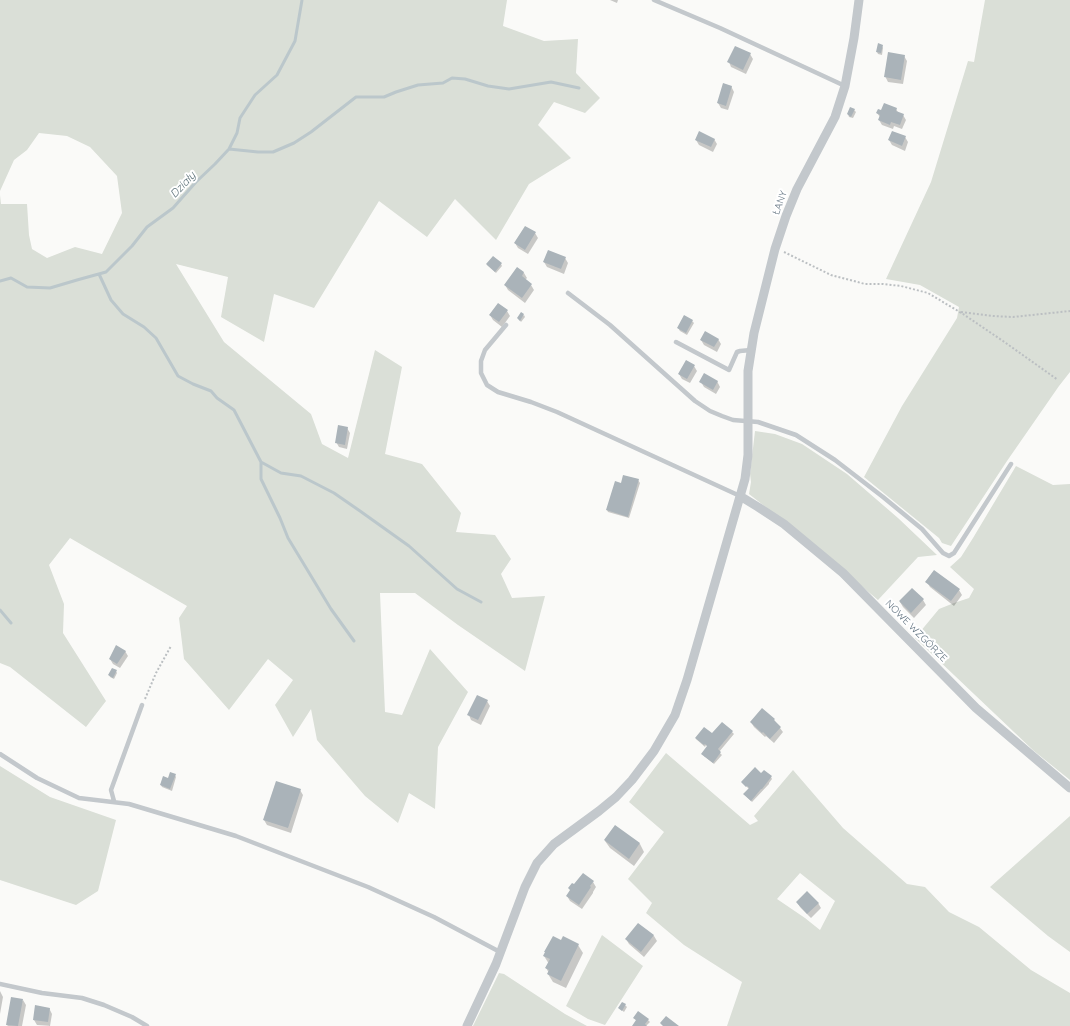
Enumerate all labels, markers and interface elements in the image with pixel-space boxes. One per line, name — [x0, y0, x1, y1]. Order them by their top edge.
water label: Działy — [168, 169, 198, 201]
street label: ŁANY — [770, 189, 790, 217]
street label: NOWE WZGÓRZE — [883, 598, 949, 664]

